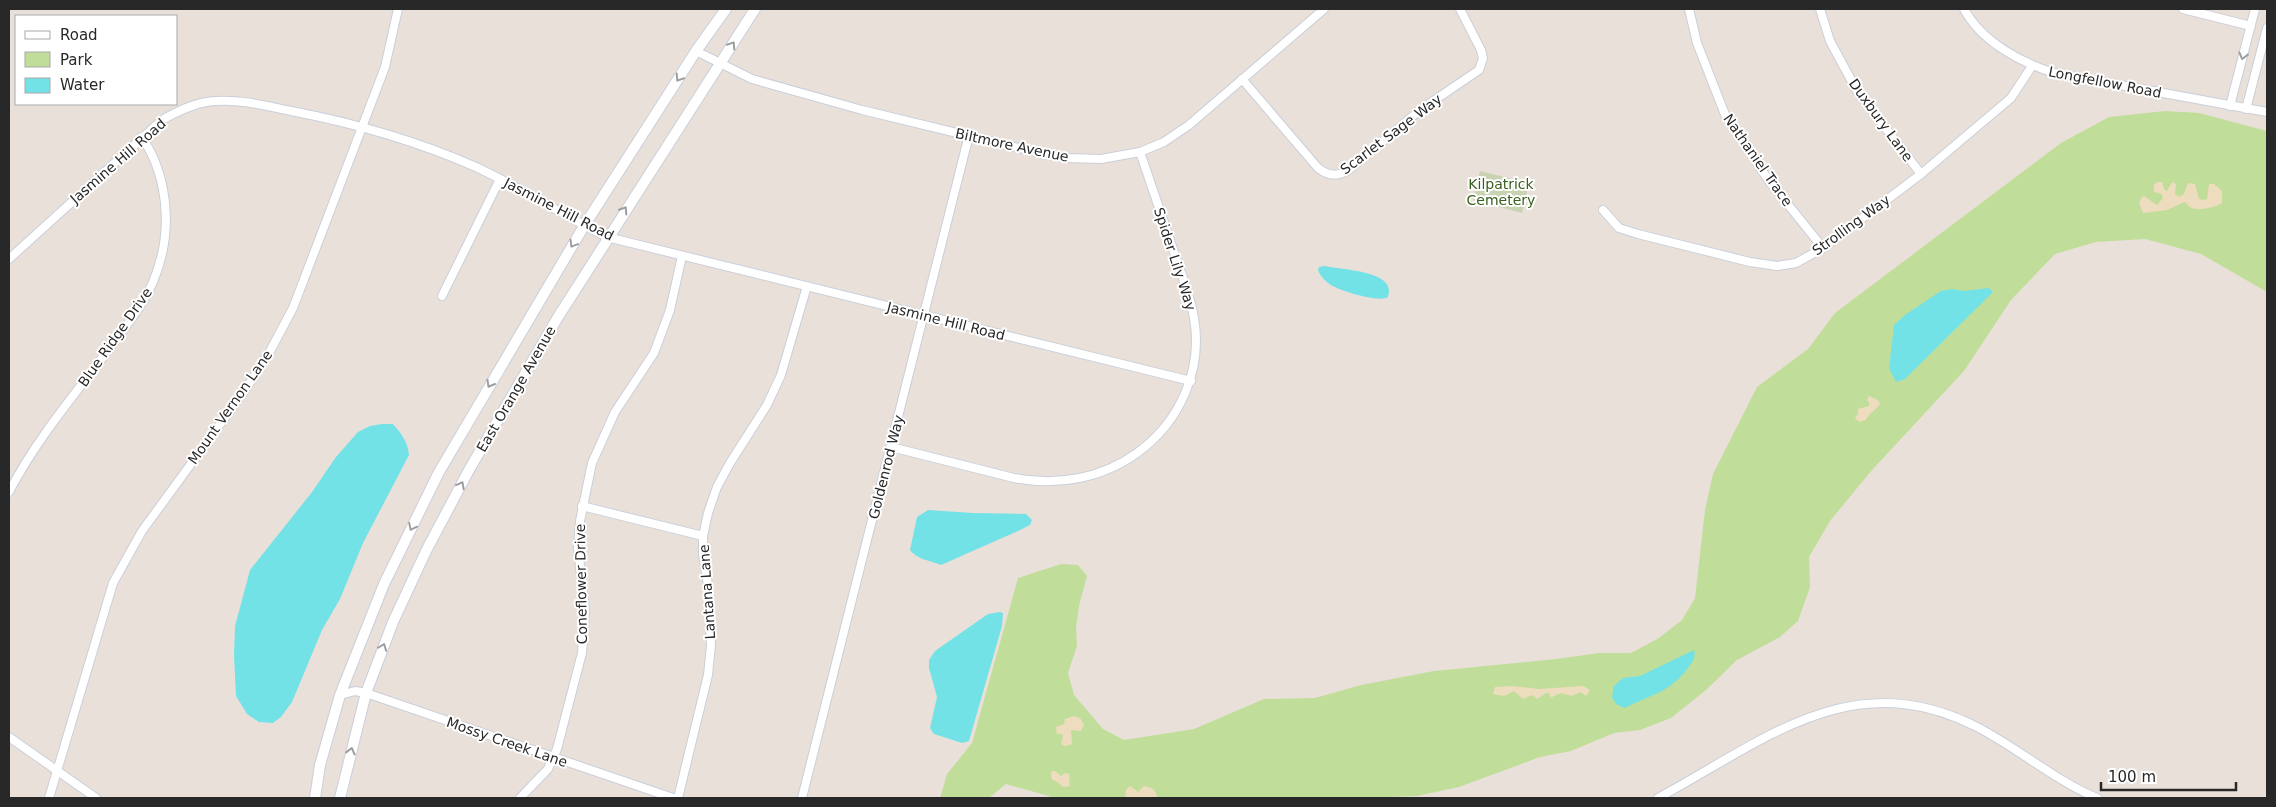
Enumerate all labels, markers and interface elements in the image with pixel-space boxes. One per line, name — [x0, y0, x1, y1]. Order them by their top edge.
legend — [15, 15, 178, 105]
text: Road — [60, 26, 98, 44]
one-way arrow — [726, 41, 735, 50]
text: Park — [60, 51, 93, 69]
one-way arrow — [2238, 52, 2249, 60]
street label: Longfellow Road — [2047, 63, 2163, 101]
one-way arrow — [676, 72, 685, 81]
text: Water — [60, 76, 105, 94]
street label: Duxbury Lane — [1846, 76, 1916, 164]
street label: Scarlet Sage Way — [1337, 91, 1445, 177]
street label: Nathaniel Trace — [1720, 111, 1796, 209]
street label: Jasmine Hill Road — [66, 115, 169, 207]
street label: Biltmore Avenue — [954, 125, 1070, 165]
street label: Jasmine Hill Road — [500, 174, 617, 244]
park label: Kilpatrick Cemetery — [1467, 176, 1535, 208]
street label: Strolling Way — [1809, 191, 1893, 259]
street label: Spider Lily Way — [1151, 205, 1199, 313]
one-way arrow — [618, 206, 627, 216]
one-way arrow — [570, 239, 580, 248]
street label: Blue Ridge Drive — [75, 284, 155, 390]
street label: Jasmine Hill Road — [884, 298, 1007, 343]
street label: East Orange Avenue — [473, 323, 559, 455]
street label: Mount Vernon Lane — [185, 347, 275, 467]
one-way arrow — [487, 379, 497, 388]
street label: Goldenrod Way — [865, 413, 907, 521]
one-way arrow — [455, 481, 465, 490]
one-way arrow — [408, 521, 418, 530]
street label: Coneflower Drive — [572, 523, 590, 645]
street label: Lantana Lane — [696, 544, 718, 640]
one-way arrow — [377, 643, 387, 652]
street label: Mossy Creek Lane — [444, 714, 570, 770]
one-way arrow — [345, 746, 356, 755]
scale bar — [2101, 760, 2236, 792]
text: 100 m — [2108, 768, 2156, 786]

